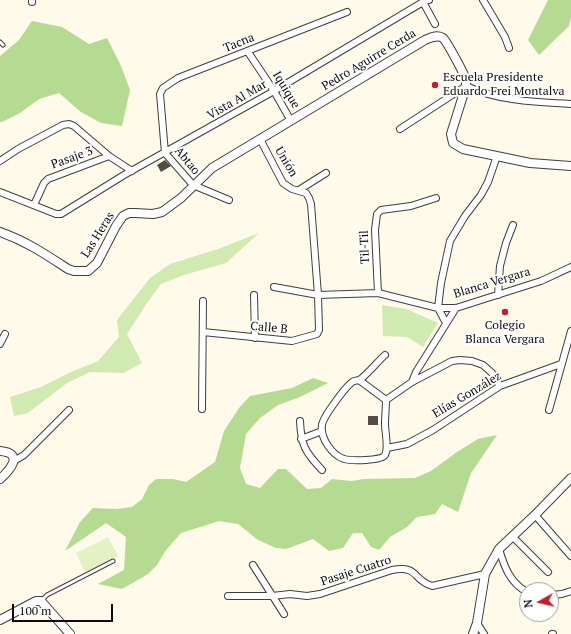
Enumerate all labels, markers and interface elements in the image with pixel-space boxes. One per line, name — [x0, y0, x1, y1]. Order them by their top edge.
street label: Pedro Aguirre Cerda — [319, 26, 419, 94]
street label: Tacna — [222, 30, 256, 56]
street label: Iquique — [269, 69, 303, 111]
place label: Escuela Presidente Eduardo Frei Montalva — [443, 71, 565, 99]
street label: Vista Al Mar — [205, 77, 269, 123]
marker: Escuela Presidente Eduardo Frei Montalva — [430, 80, 440, 90]
street label: Pasaje 3 — [49, 144, 95, 172]
street label: Abtao — [171, 144, 203, 178]
street label: Unión — [271, 144, 301, 180]
street label: Las Heras — [78, 209, 118, 261]
street label: Til-Til — [357, 230, 373, 264]
street label: Blanca Vergara — [452, 264, 532, 302]
marker: Colegio Blanca Vergara — [500, 307, 510, 317]
street label: Calle B — [250, 319, 288, 337]
place label: Colegio Blanca Vergara — [465, 319, 545, 347]
street label: Elías González — [430, 369, 504, 421]
street label: Pasaje Cuatro — [319, 553, 393, 589]
north arrow — [519, 582, 559, 622]
scale bar — [14, 596, 115, 622]
text: N — [521, 598, 536, 609]
text: 100 m — [19, 603, 51, 618]

